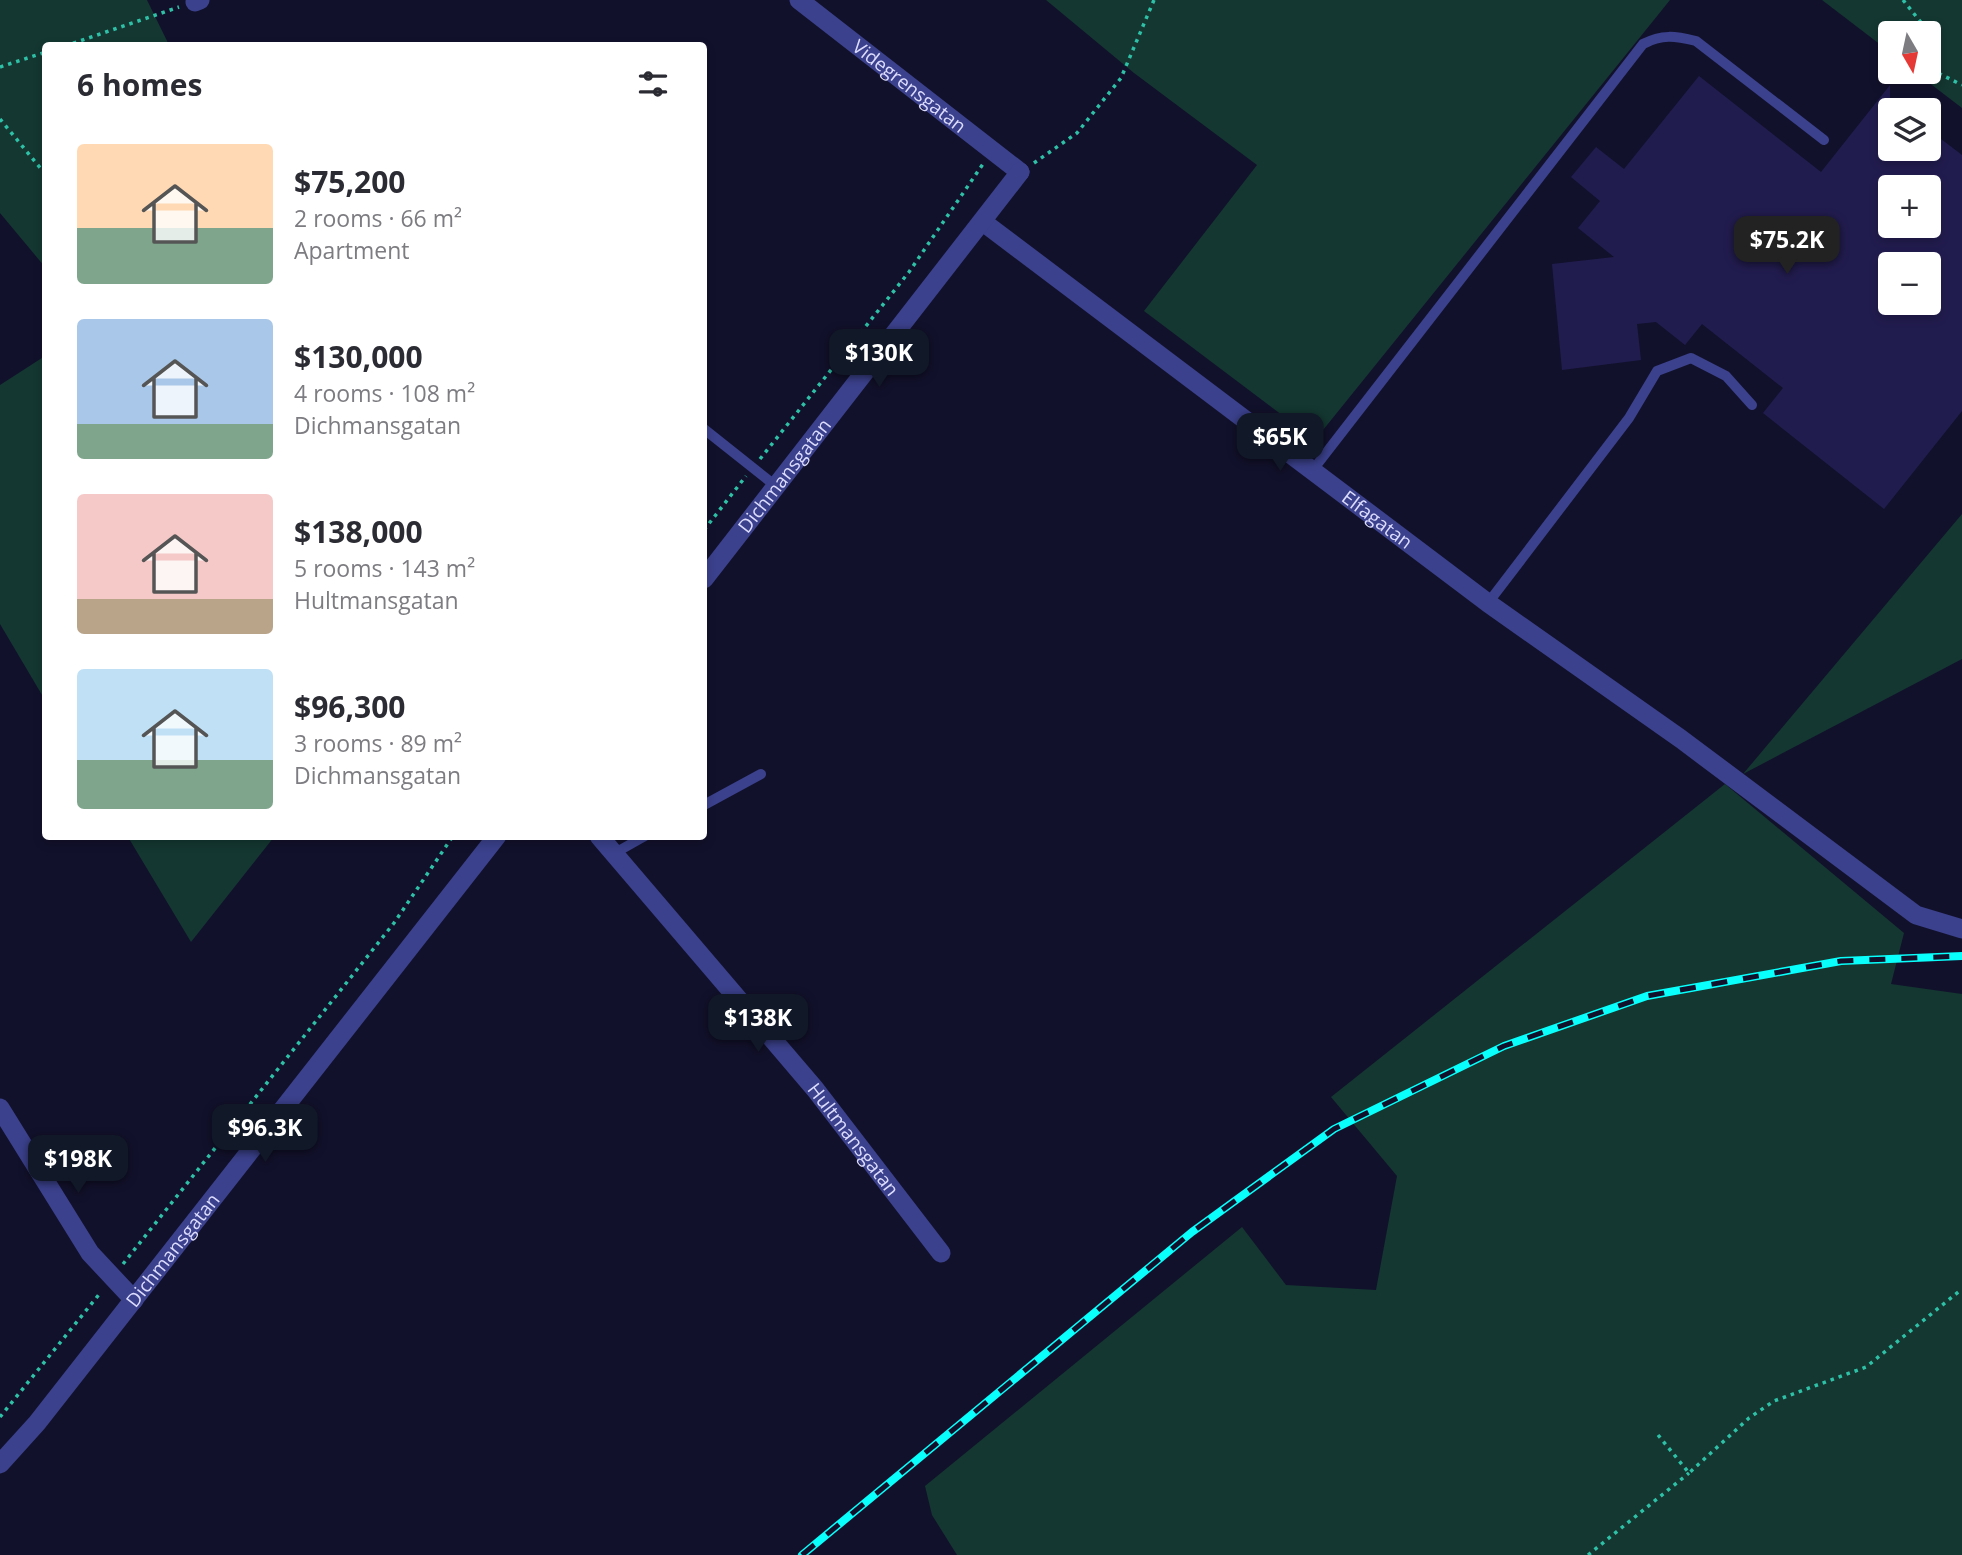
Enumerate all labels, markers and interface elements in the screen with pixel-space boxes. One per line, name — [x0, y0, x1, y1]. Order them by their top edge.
north arrow — [1878, 21, 1941, 84]
map controls — [1878, 21, 1941, 315]
street label: Videgrensgatan — [847, 33, 972, 139]
text: 6 homes — [77, 64, 202, 105]
icon: filters — [634, 65, 672, 103]
button: layers — [1878, 98, 1941, 161]
text: $75,200 — [294, 161, 405, 202]
icon: home — [133, 172, 217, 256]
button: + — [1878, 175, 1941, 238]
text: 2 rooms · 66 m² — [294, 202, 462, 234]
pin: $75.2K — [1730, 216, 1844, 276]
text: $75.2K — [1750, 223, 1824, 255]
text: Apartment — [294, 234, 410, 266]
button: − — [1878, 252, 1941, 315]
pin: $130K — [830, 330, 928, 389]
text: $130,000 — [294, 336, 423, 377]
text: $130K — [845, 336, 913, 368]
icon: home — [133, 347, 217, 431]
text: 4 rooms · 108 m² — [294, 377, 475, 409]
text: Dichmansgatan — [294, 409, 461, 441]
street label: Dichmansgatan — [732, 413, 837, 538]
pin: $65K — [1239, 414, 1321, 473]
text: $65K — [1253, 420, 1307, 452]
street label: Elfagatan — [1337, 484, 1418, 555]
text: $138,000 — [294, 511, 423, 552]
icon: home — [133, 522, 217, 606]
text: 5 rooms · 143 m² — [294, 552, 475, 584]
text: Hultmansgatan — [294, 584, 459, 616]
text: $96,300 — [294, 686, 405, 727]
icon: home — [133, 697, 217, 781]
text: 3 rooms · 89 m² — [294, 727, 462, 759]
text: Dichmansgatan — [294, 759, 461, 791]
pin: $138K — [709, 995, 807, 1054]
text: $138K — [724, 1001, 792, 1033]
street label: Hultmansgatan — [802, 1077, 905, 1201]
pin: $96.3K — [208, 1104, 322, 1164]
text: $96.3K — [228, 1111, 302, 1143]
pin: $198K — [29, 1136, 127, 1195]
text: $198K — [44, 1142, 112, 1174]
street label: Dichmansgatan — [120, 1188, 225, 1312]

